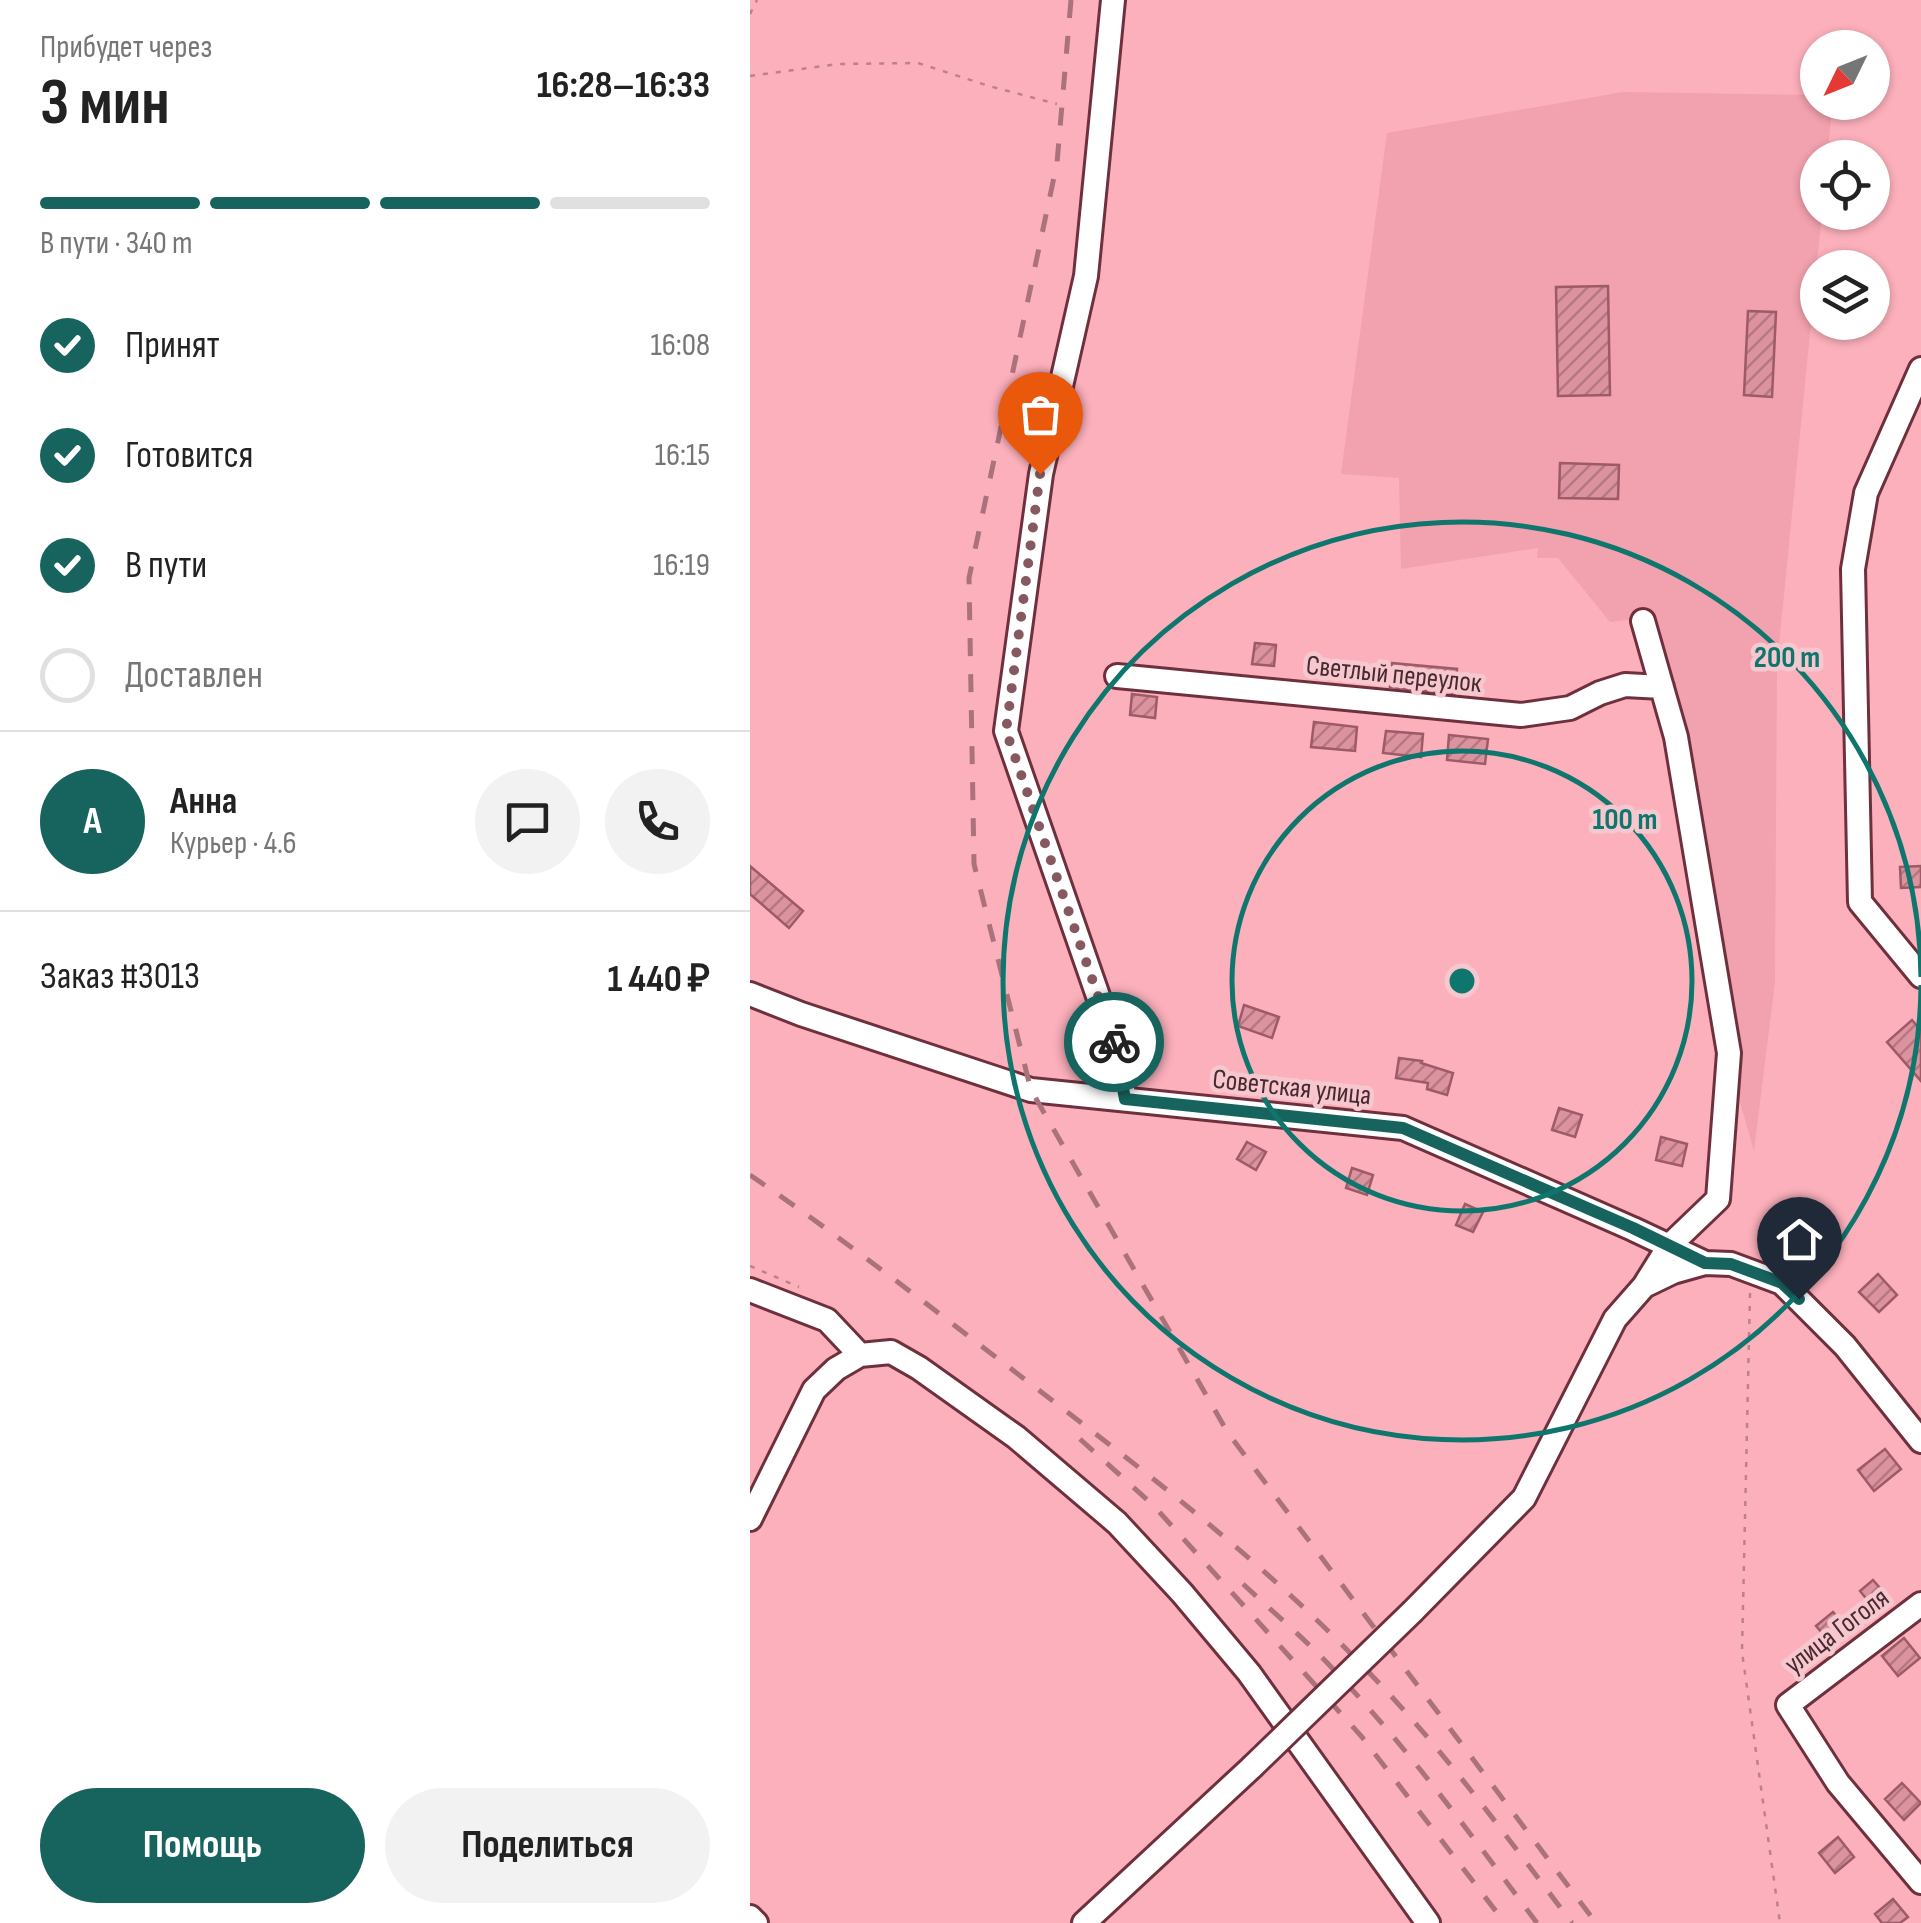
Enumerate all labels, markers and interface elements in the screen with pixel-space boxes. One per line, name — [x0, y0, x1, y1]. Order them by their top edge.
text: Прибудет через — [40, 28, 212, 67]
north arrow — [1800, 30, 1890, 120]
map controls — [1800, 30, 1890, 340]
text: 16:28–16:33 — [537, 63, 710, 108]
text: 3 мин — [40, 65, 170, 143]
button: locate — [1800, 140, 1890, 230]
text: В пути · 340 m — [40, 224, 192, 263]
button: layers — [1800, 250, 1890, 340]
icon: check — [40, 318, 95, 373]
text: Принят — [125, 323, 220, 368]
text: 16:08 — [650, 326, 710, 365]
pin — [998, 372, 1083, 475]
icon: bag — [1013, 387, 1068, 442]
icon: check — [40, 428, 95, 483]
text: Готовится — [125, 433, 254, 478]
text: 16:15 — [655, 436, 710, 475]
icon: check — [40, 538, 95, 593]
text: В пути — [125, 543, 207, 588]
text: 16:19 — [653, 546, 710, 585]
text: 200 m — [1754, 640, 1820, 676]
street label: Светлый переулок — [1304, 649, 1484, 700]
text: Доставлен — [125, 653, 263, 698]
button: chat — [475, 769, 580, 874]
button: phone — [605, 769, 710, 874]
text: Анна — [170, 779, 237, 824]
text: А — [83, 799, 102, 844]
text: 100 m — [1593, 802, 1657, 838]
text: Курьер · 4.6 — [170, 824, 296, 863]
text: Заказ #3013 — [40, 954, 200, 999]
text: 1 440 ₽ — [608, 957, 710, 1002]
centre of rings — [1444, 963, 1480, 999]
courier — [1064, 992, 1164, 1092]
icon: bike — [1087, 1015, 1142, 1070]
street label: Советская улица — [1211, 1063, 1373, 1112]
pin — [1757, 1197, 1842, 1300]
icon: home — [1772, 1212, 1827, 1267]
street label: улица Гоголя — [1778, 1581, 1896, 1681]
button: Помощь — [40, 1788, 365, 1903]
button: Поделиться — [385, 1788, 710, 1903]

